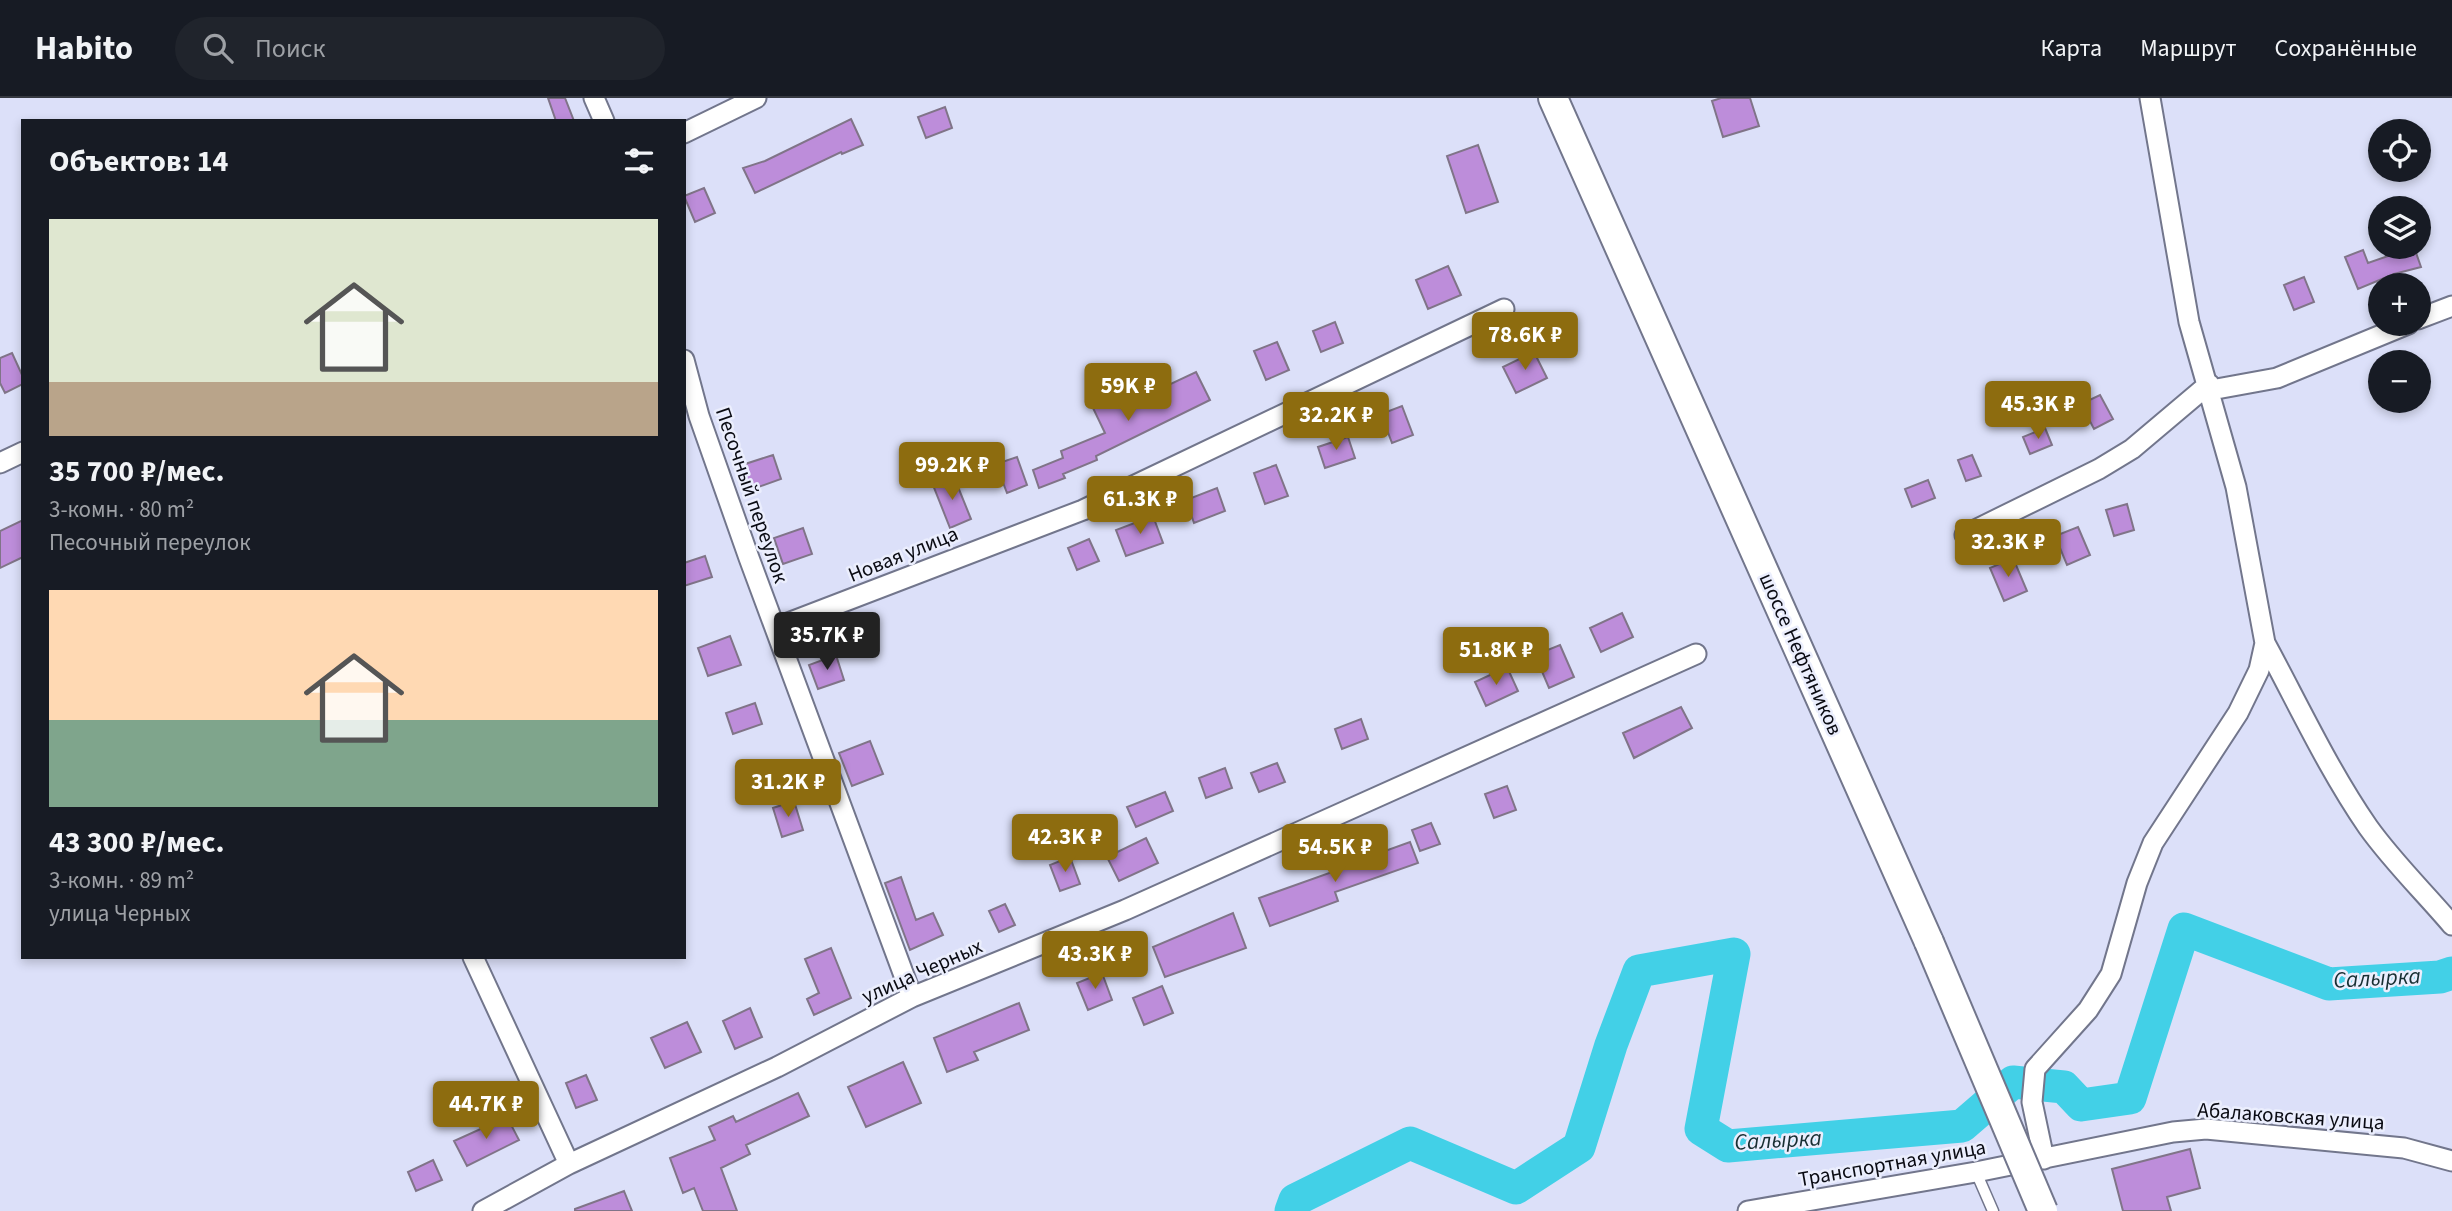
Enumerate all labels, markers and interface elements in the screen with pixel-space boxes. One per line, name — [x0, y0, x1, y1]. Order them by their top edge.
search box — [175, 17, 665, 80]
text: Habito — [35, 25, 133, 72]
icon: search — [199, 29, 237, 67]
text: Поиск — [255, 30, 325, 67]
text: Карта — [2041, 31, 2102, 66]
text: Маршрут — [2140, 31, 2236, 66]
text: Сохранённые — [2274, 31, 2417, 66]
map controls — [2368, 119, 2431, 413]
button: locate — [2368, 119, 2431, 182]
text: Объектов: 14 — [49, 140, 228, 183]
icon: filters — [620, 142, 658, 180]
button: layers — [2368, 196, 2431, 259]
icon: home — [291, 264, 417, 390]
button: + — [2368, 273, 2431, 336]
pin: 78.6K ₽ — [1460, 313, 1590, 372]
text: 78.6K ₽ — [1488, 318, 1562, 351]
button: − — [2368, 350, 2431, 413]
pin: 59K ₽ — [1079, 364, 1177, 423]
text: 59K ₽ — [1100, 369, 1156, 402]
pin: 45.3K ₽ — [1973, 382, 2103, 441]
text: 45.3K ₽ — [2001, 387, 2075, 420]
pin: 32.2K ₽ — [1271, 392, 1401, 452]
text: 32.2K ₽ — [1299, 398, 1373, 431]
street label: Песочный переулок — [708, 403, 796, 587]
pin: 99.2K ₽ — [887, 442, 1017, 502]
text: 99.2K ₽ — [915, 448, 989, 481]
text: 35 700 ₽/мес. — [49, 450, 225, 493]
pin: 61.3K ₽ — [1075, 476, 1205, 536]
text: 61.3K ₽ — [1103, 482, 1177, 515]
text: 3-комн. · 80 m² — [49, 493, 194, 526]
street label: Новая улица — [843, 518, 963, 590]
pin: 32.3K ₽ — [1943, 519, 2073, 579]
text: 32.3K ₽ — [1971, 525, 2045, 558]
text: Песочный переулок — [49, 526, 251, 559]
street label: шоссе Нефтяников — [1752, 568, 1850, 740]
pin: 35.7K ₽ — [762, 612, 892, 672]
text: 35.7K ₽ — [790, 618, 864, 651]
pin: 51.8K ₽ — [1431, 628, 1561, 687]
text: 51.8K ₽ — [1459, 633, 1533, 666]
icon: home — [291, 635, 417, 761]
pin: 31.2K ₽ — [723, 760, 853, 819]
text: 31.2K ₽ — [751, 765, 825, 798]
pin: 42.3K ₽ — [1000, 814, 1130, 874]
text: 42.3K ₽ — [1028, 820, 1102, 853]
text: 43 300 ₽/мес. — [49, 821, 225, 864]
pin: 54.5K ₽ — [1270, 824, 1400, 884]
text: 54.5K ₽ — [1298, 830, 1372, 863]
text: 3-комн. · 89 m² — [49, 864, 194, 897]
text: улица Черных — [49, 897, 191, 930]
street label: улица Черных — [857, 931, 988, 1011]
pin: 43.3K ₽ — [1030, 932, 1160, 991]
text: 43.3K ₽ — [1058, 937, 1132, 970]
water label: Салырка — [2332, 959, 2422, 997]
pin: 44.7K ₽ — [421, 1082, 551, 1141]
text: 44.7K ₽ — [449, 1087, 523, 1120]
street label: Абалаковская улица — [2196, 1094, 2386, 1138]
water label: Салырка — [1733, 1121, 1823, 1159]
street label: Транспортная улица — [1796, 1132, 1988, 1194]

